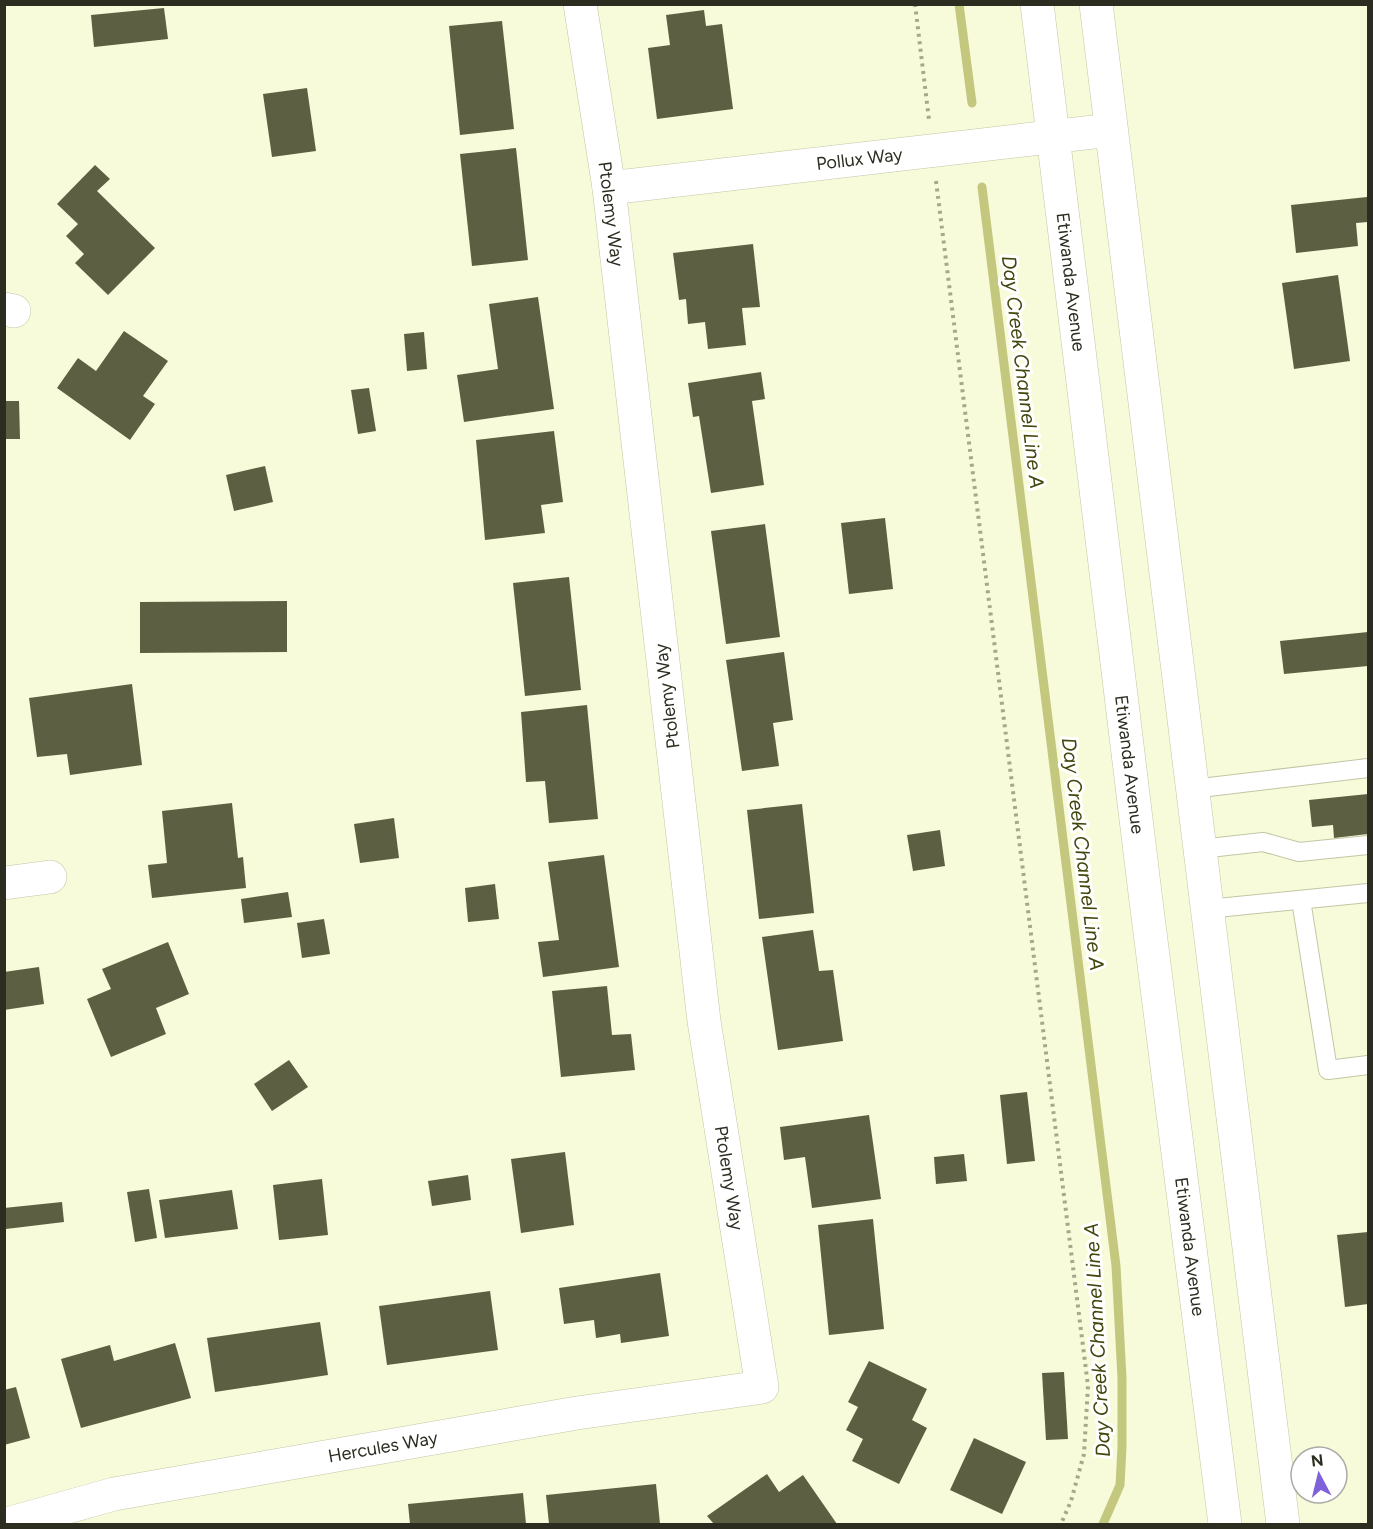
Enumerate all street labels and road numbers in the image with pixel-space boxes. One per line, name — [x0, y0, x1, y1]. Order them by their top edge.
street label: Pollux Way — [815, 143, 904, 175]
street label: Ptolemy Way — [594, 160, 628, 268]
street label: Etiwanda Avenue — [1051, 211, 1090, 353]
street label: Ptolemy Way — [650, 642, 684, 750]
street label: Etiwanda Avenue — [1110, 694, 1149, 835]
street label: Ptolemy Way — [710, 1124, 748, 1232]
street label: Etiwanda Avenue — [1170, 1176, 1210, 1318]
street label: Hercules Way — [326, 1426, 440, 1467]

